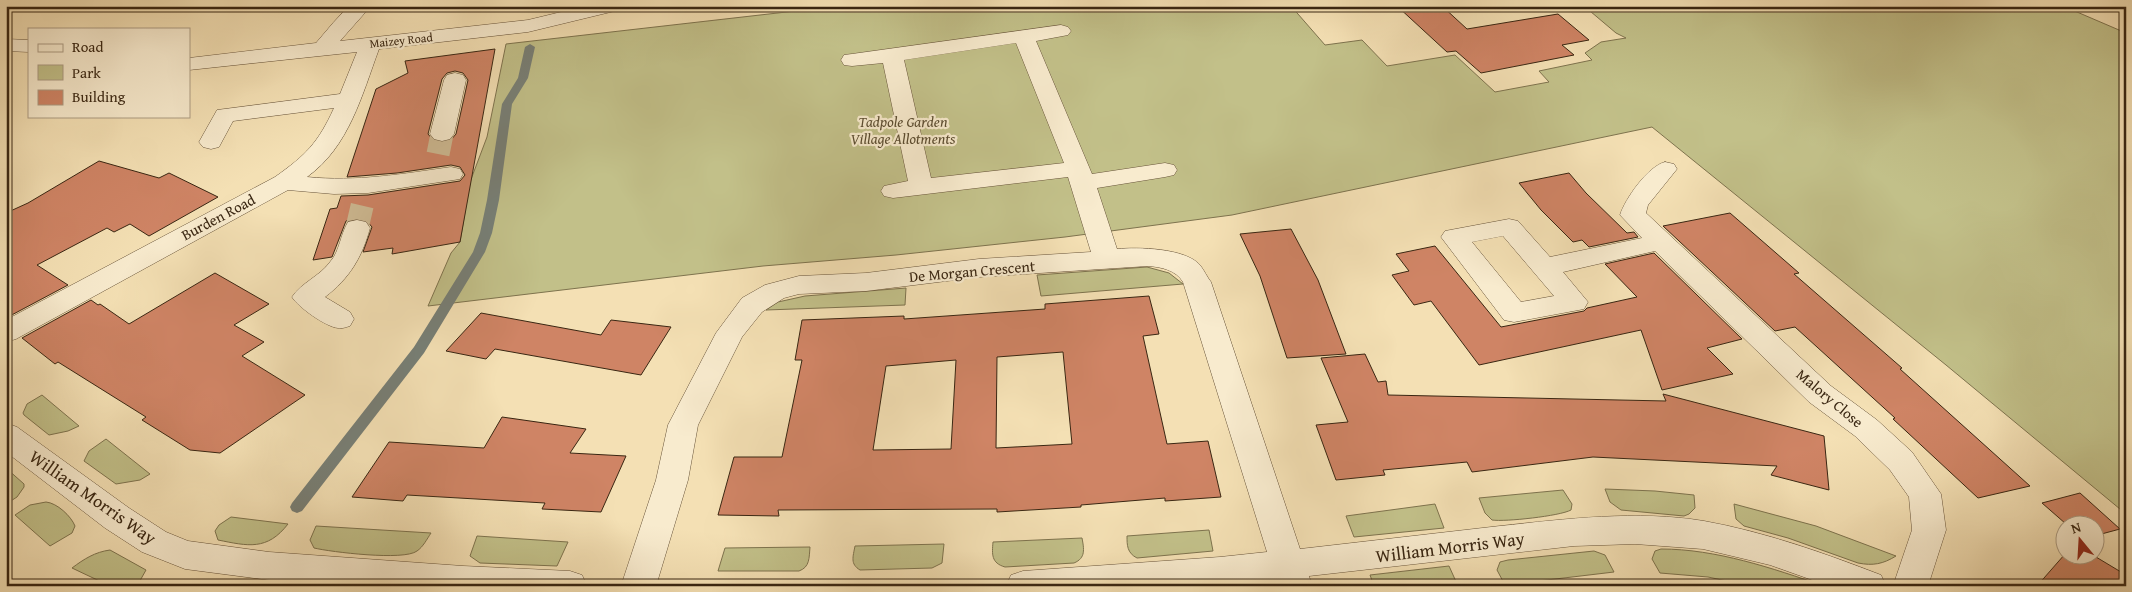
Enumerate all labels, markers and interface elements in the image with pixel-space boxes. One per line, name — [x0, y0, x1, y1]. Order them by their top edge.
legend — [28, 28, 190, 118]
street label: Maizey Road — [369, 28, 434, 52]
text: Road — [72, 36, 103, 57]
text: Park — [72, 62, 101, 83]
text: Building — [72, 86, 126, 107]
park label: Tadpole Garden Village Allotments — [851, 111, 956, 149]
street label: Burden Road — [177, 189, 259, 245]
street label: De Morgan Crescent — [908, 255, 1037, 287]
street label: Malory Close — [1792, 364, 1868, 432]
street label: William Morris Way — [24, 443, 162, 551]
north arrow — [2054, 514, 2104, 564]
text: N — [2068, 516, 2084, 539]
street label: William Morris Way — [1374, 524, 1526, 570]

